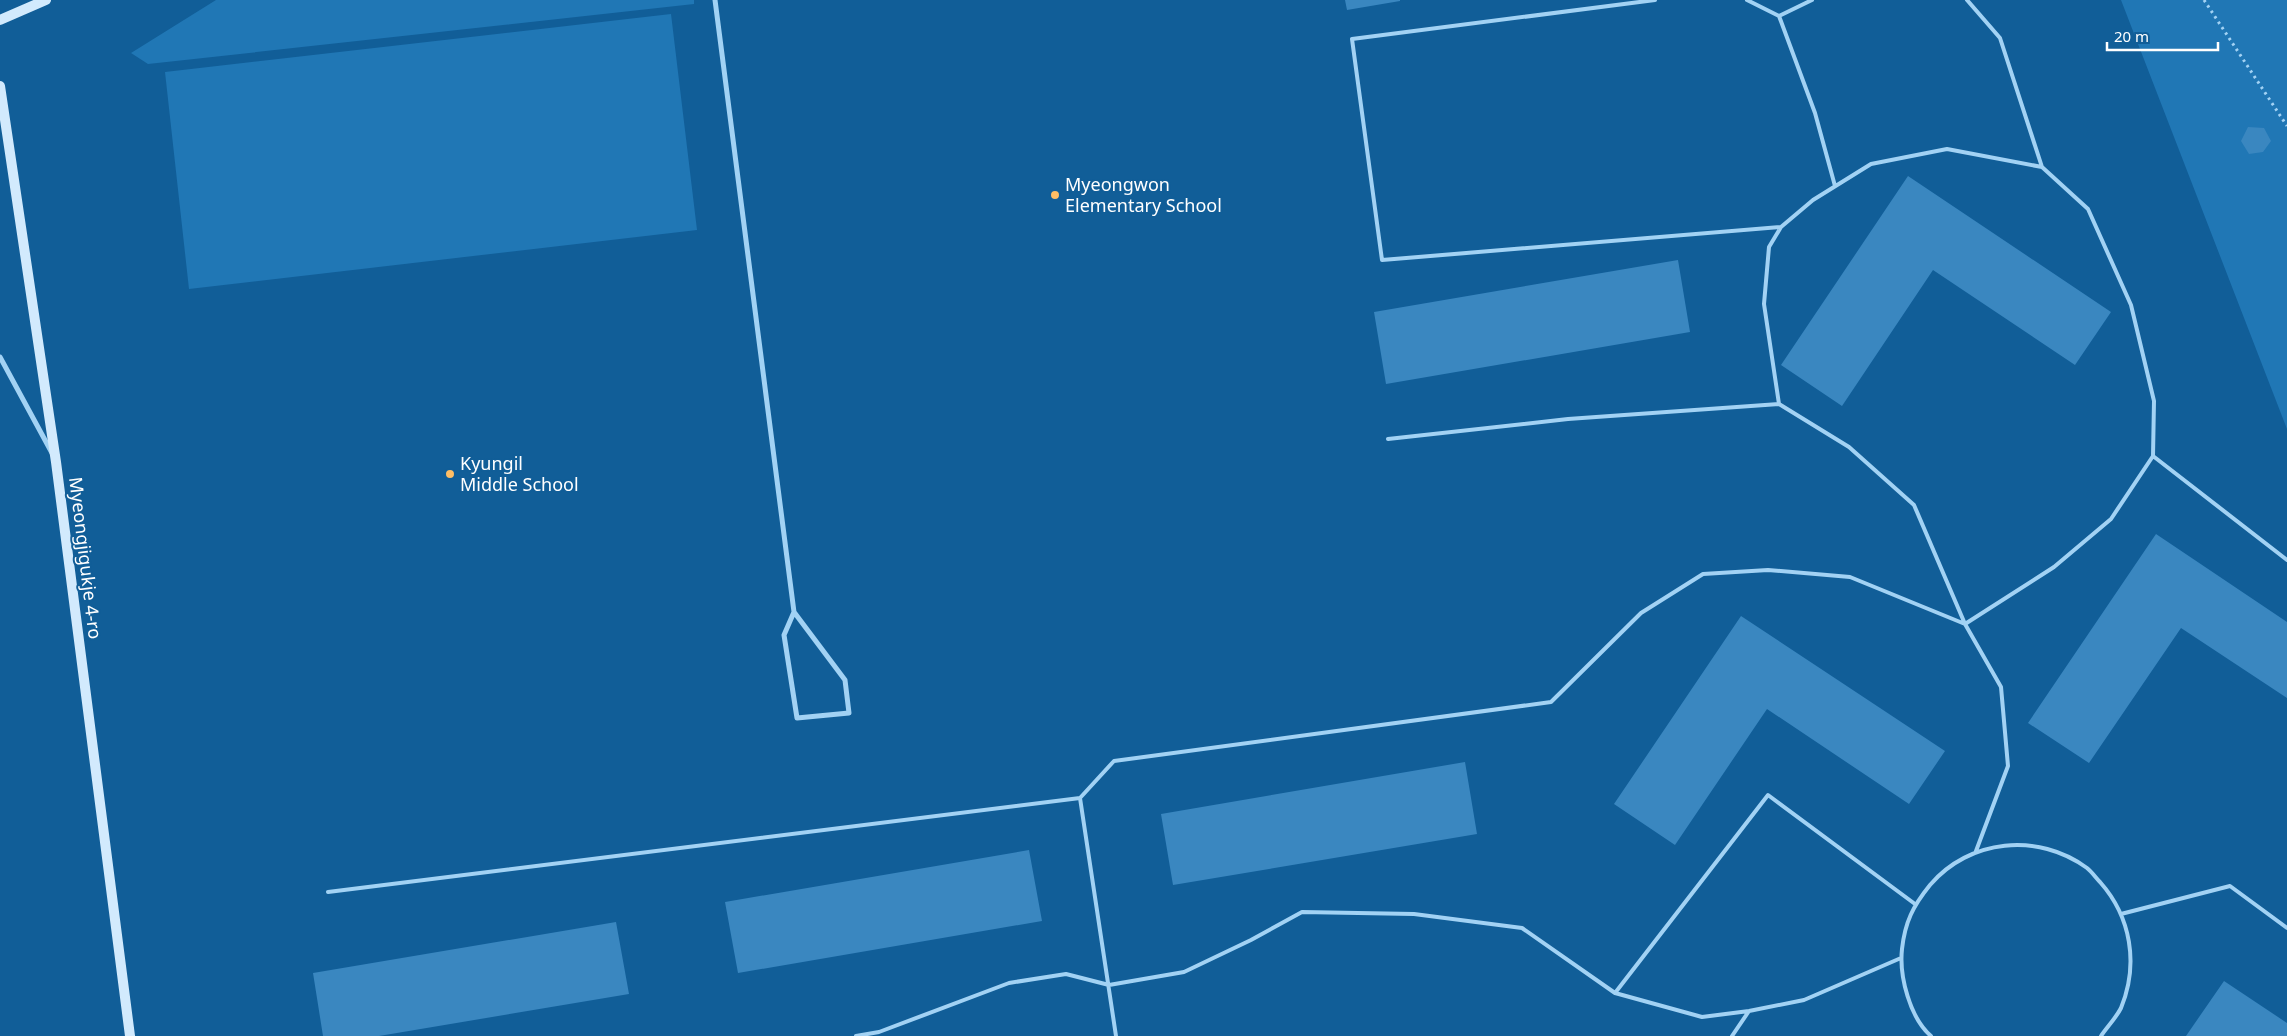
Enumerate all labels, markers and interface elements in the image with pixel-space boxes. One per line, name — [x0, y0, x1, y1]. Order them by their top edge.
scale bar — [2107, 20, 2218, 52]
text: 20 m — [2114, 26, 2149, 46]
place label: Myeongwon Elementary School — [1065, 172, 1222, 217]
marker: Myeongwon Elementary School — [1049, 189, 1061, 201]
place label: Kyungil Middle School — [460, 451, 579, 496]
marker: Kyungil Middle School — [444, 468, 456, 480]
street label: Myeongjigukje 4-ro — [64, 475, 108, 640]

